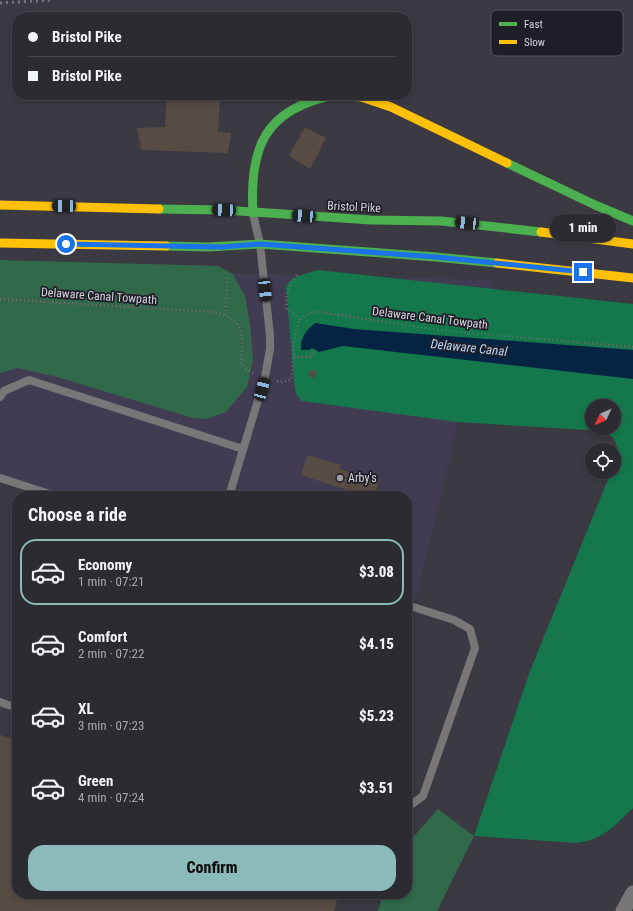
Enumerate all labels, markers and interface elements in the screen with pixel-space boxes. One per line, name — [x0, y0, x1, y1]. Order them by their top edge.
legend — [491, 10, 623, 56]
text: Fast — [524, 18, 543, 31]
text: Bristol Pike — [52, 28, 122, 46]
text: Slow — [524, 36, 545, 49]
text: Bristol Pike — [52, 67, 122, 85]
street label: Bristol Pike — [327, 199, 382, 215]
car — [52, 200, 76, 212]
car — [212, 204, 236, 216]
car — [292, 209, 316, 223]
callout: 1 min — [550, 214, 616, 242]
car — [454, 216, 480, 230]
text: 1 min — [569, 220, 597, 235]
route start — [57, 235, 75, 253]
route end — [574, 263, 592, 281]
car — [258, 277, 272, 303]
street label: Delaware Canal Towpath — [40, 285, 158, 307]
street label: Delaware Canal Towpath — [371, 304, 489, 332]
water label: Delaware Canal — [430, 336, 509, 359]
car — [253, 376, 271, 402]
north arrow — [585, 399, 621, 435]
map controls — [585, 399, 621, 479]
button: locate — [585, 443, 621, 479]
place label: Arby's — [348, 471, 377, 485]
marker: Arby's — [335, 473, 345, 483]
text: Choose a ride — [28, 504, 127, 525]
icon: car — [30, 554, 66, 590]
text: Economy — [78, 556, 132, 574]
text: $3.08 — [359, 563, 394, 581]
text: 1 min · 07:21 — [78, 574, 144, 589]
icon: car — [30, 626, 66, 662]
text: Comfort — [78, 628, 127, 646]
text: $4.15 — [359, 635, 394, 653]
text: 2 min · 07:22 — [78, 646, 144, 661]
icon: car — [30, 698, 66, 734]
text: XL — [78, 700, 94, 718]
text: $5.23 — [359, 707, 394, 725]
text: 3 min · 07:23 — [78, 718, 144, 733]
icon: car — [30, 770, 66, 806]
text: Green — [78, 772, 113, 790]
text: $3.51 — [359, 779, 394, 797]
text: 4 min · 07:24 — [78, 790, 144, 805]
button: Confirm — [28, 845, 396, 891]

